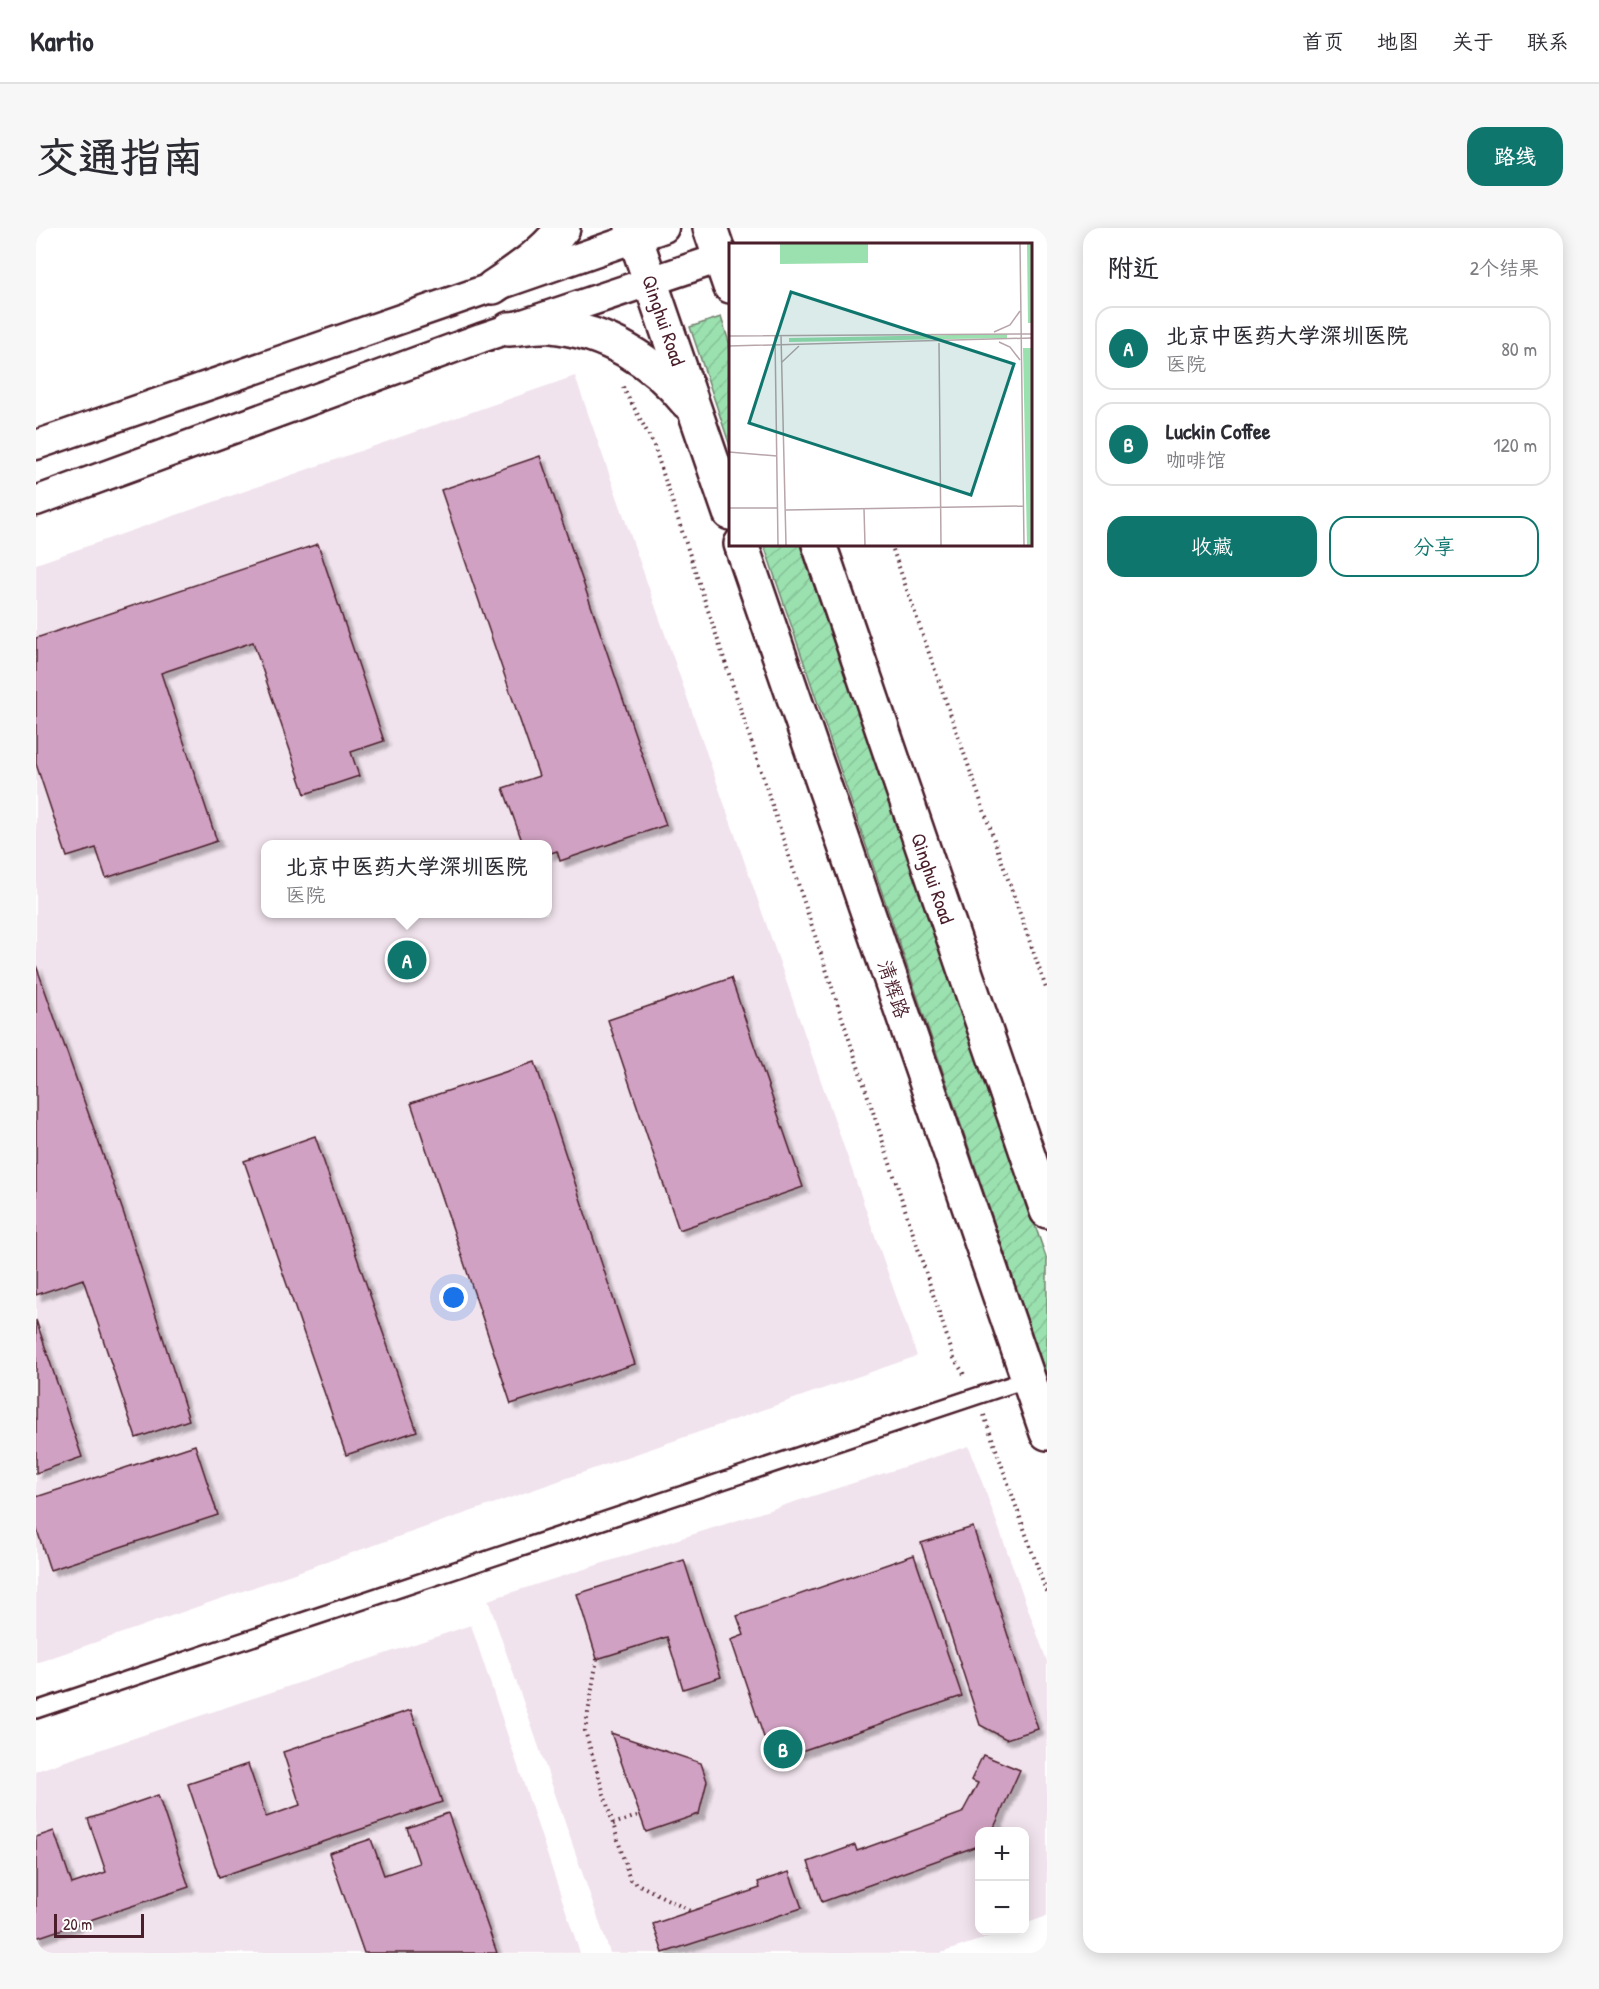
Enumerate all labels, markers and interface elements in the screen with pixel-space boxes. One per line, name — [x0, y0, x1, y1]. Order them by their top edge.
text: Kartio — [30, 22, 94, 60]
text: 首页 — [1302, 27, 1344, 56]
text: 地图 — [1377, 27, 1419, 56]
text: 关于 — [1452, 27, 1494, 56]
text: 联系 — [1527, 27, 1569, 56]
button: 路线 — [1467, 127, 1563, 186]
text: 交通指南 — [36, 128, 204, 185]
inset map — [729, 243, 1032, 546]
text: 附近 — [1107, 250, 1159, 285]
text: 2个结果 — [1470, 254, 1539, 281]
street label: Qinghui Road — [636, 271, 692, 369]
text: 北京中医药大学深圳医院 — [1166, 320, 1408, 350]
text: A — [1124, 335, 1133, 362]
text: 80 m — [1501, 335, 1537, 362]
text: 医院 — [1166, 350, 1206, 377]
text: Luckin Coffee — [1166, 416, 1271, 446]
text: B — [1123, 431, 1134, 458]
text: 120 m — [1493, 431, 1537, 458]
text: 咖啡馆 — [1166, 446, 1226, 473]
button: 收藏 — [1107, 516, 1317, 577]
button: 分享 — [1329, 516, 1539, 577]
street label: Qinghui Road — [905, 829, 961, 927]
popup — [261, 840, 552, 918]
text: 北京中医药大学深圳医院 — [285, 851, 528, 881]
text: 医院 — [285, 881, 325, 908]
pin: A — [388, 938, 427, 982]
street label: 清辉路 — [871, 956, 917, 1023]
your location — [439, 1283, 468, 1312]
pin: B — [764, 1726, 802, 1772]
map controls — [975, 1827, 1029, 1935]
button: + — [975, 1827, 1029, 1881]
button: − — [975, 1881, 1029, 1935]
scale bar — [54, 1911, 144, 1938]
text: 20 m — [63, 1913, 92, 1935]

